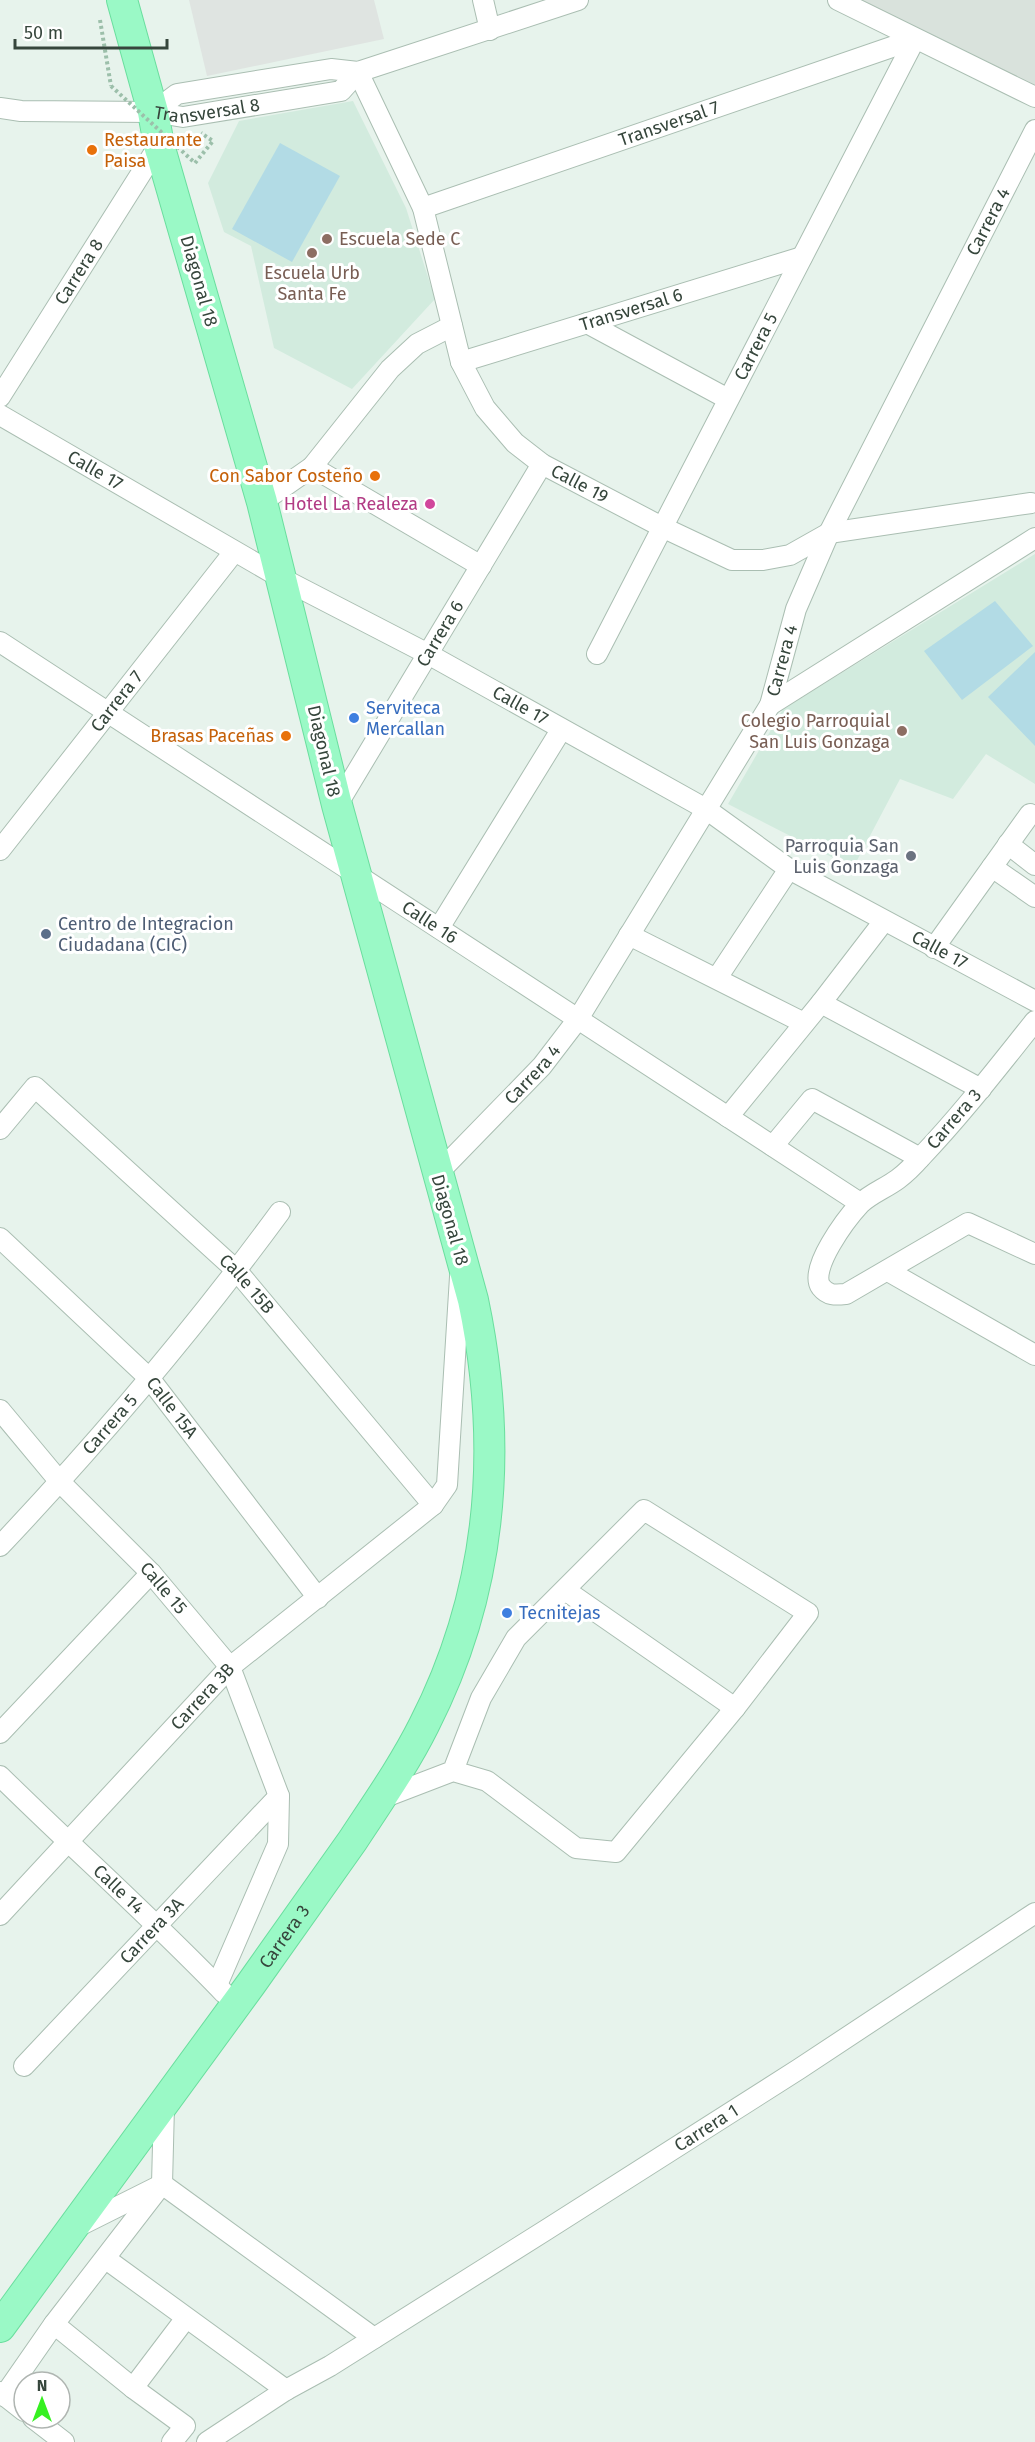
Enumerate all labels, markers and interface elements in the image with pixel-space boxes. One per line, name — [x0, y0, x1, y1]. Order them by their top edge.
scale bar — [15, 12, 166, 50]
text: 50 m — [24, 22, 63, 44]
street label: Transversal 8 — [153, 94, 262, 129]
street label: Transversal 7 — [616, 96, 722, 151]
place label: Restaurante Paisa — [104, 129, 202, 172]
marker: Restaurante Paisa — [85, 143, 99, 157]
street label: Carrera 4 — [962, 183, 1015, 259]
place label: Escuela Sede C — [339, 228, 460, 250]
marker: Escuela Sede C — [320, 232, 334, 246]
street label: Diagonal 18 — [176, 233, 223, 329]
street label: Carrera 8 — [50, 235, 108, 309]
marker: Escuela Urb Santa Fe — [305, 246, 319, 260]
place label: Escuela Urb Santa Fe — [264, 262, 360, 305]
street label: Transversal 6 — [577, 283, 685, 336]
street label: Carrera 5 — [729, 309, 782, 384]
street label: Calle 17 — [64, 445, 127, 495]
street label: Calle 19 — [547, 460, 612, 508]
place label: Con Sabor Costeño — [209, 465, 363, 487]
marker: Con Sabor Costeño — [368, 469, 382, 483]
place label: Hotel La Realeza — [284, 493, 418, 515]
marker: Hotel La Realeza — [423, 497, 437, 511]
street label: Carrera 6 — [412, 596, 468, 671]
street label: Carrera 4 — [762, 622, 802, 699]
street label: Carrera 7 — [86, 666, 148, 736]
street label: Calle 17 — [489, 681, 552, 730]
place label: Serviteca Mercallan — [366, 697, 445, 740]
street label: Diagonal 18 — [303, 703, 345, 799]
place label: Colegio Parroquial San Luis Gonzaga — [741, 710, 890, 753]
marker: Serviteca Mercallan — [347, 711, 361, 725]
marker: Colegio Parroquial San Luis Gonzaga — [895, 724, 909, 738]
place label: Brasas Paceñas — [150, 725, 274, 747]
marker: Brasas Paceñas — [279, 729, 293, 743]
place label: Parroquia San Luis Gonzaga — [785, 835, 899, 878]
marker: Parroquia San Luis Gonzaga — [904, 849, 918, 863]
street label: Calle 16 — [398, 896, 462, 948]
place label: Centro de Integracion Ciudadana (CIC) — [58, 913, 234, 956]
street label: Calle 17 — [908, 926, 971, 974]
marker: Centro de Integracion Ciudadana (CIC) — [39, 927, 53, 941]
street label: Carrera 4 — [500, 1040, 566, 1109]
street label: Carrera 3 — [922, 1084, 986, 1154]
street label: Diagonal 18 — [427, 1172, 474, 1268]
street label: Calle 15B — [215, 1249, 279, 1318]
street label: Calle 15A — [141, 1373, 203, 1443]
street label: Carrera 5 — [78, 1390, 142, 1459]
street label: Calle 15 — [135, 1557, 192, 1619]
place label: Tecnitejas — [519, 1602, 600, 1624]
marker: Tecnitejas — [500, 1606, 514, 1620]
street label: Carrera 3B — [166, 1658, 239, 1735]
street label: Calle 14 — [89, 1860, 149, 1919]
street label: Carrera 3A — [115, 1893, 189, 1969]
street label: Carrera 3 — [254, 1901, 315, 1973]
street label: Carrera 1 — [670, 2099, 742, 2156]
north arrow — [12, 2370, 72, 2430]
text: N — [37, 2376, 47, 2395]

